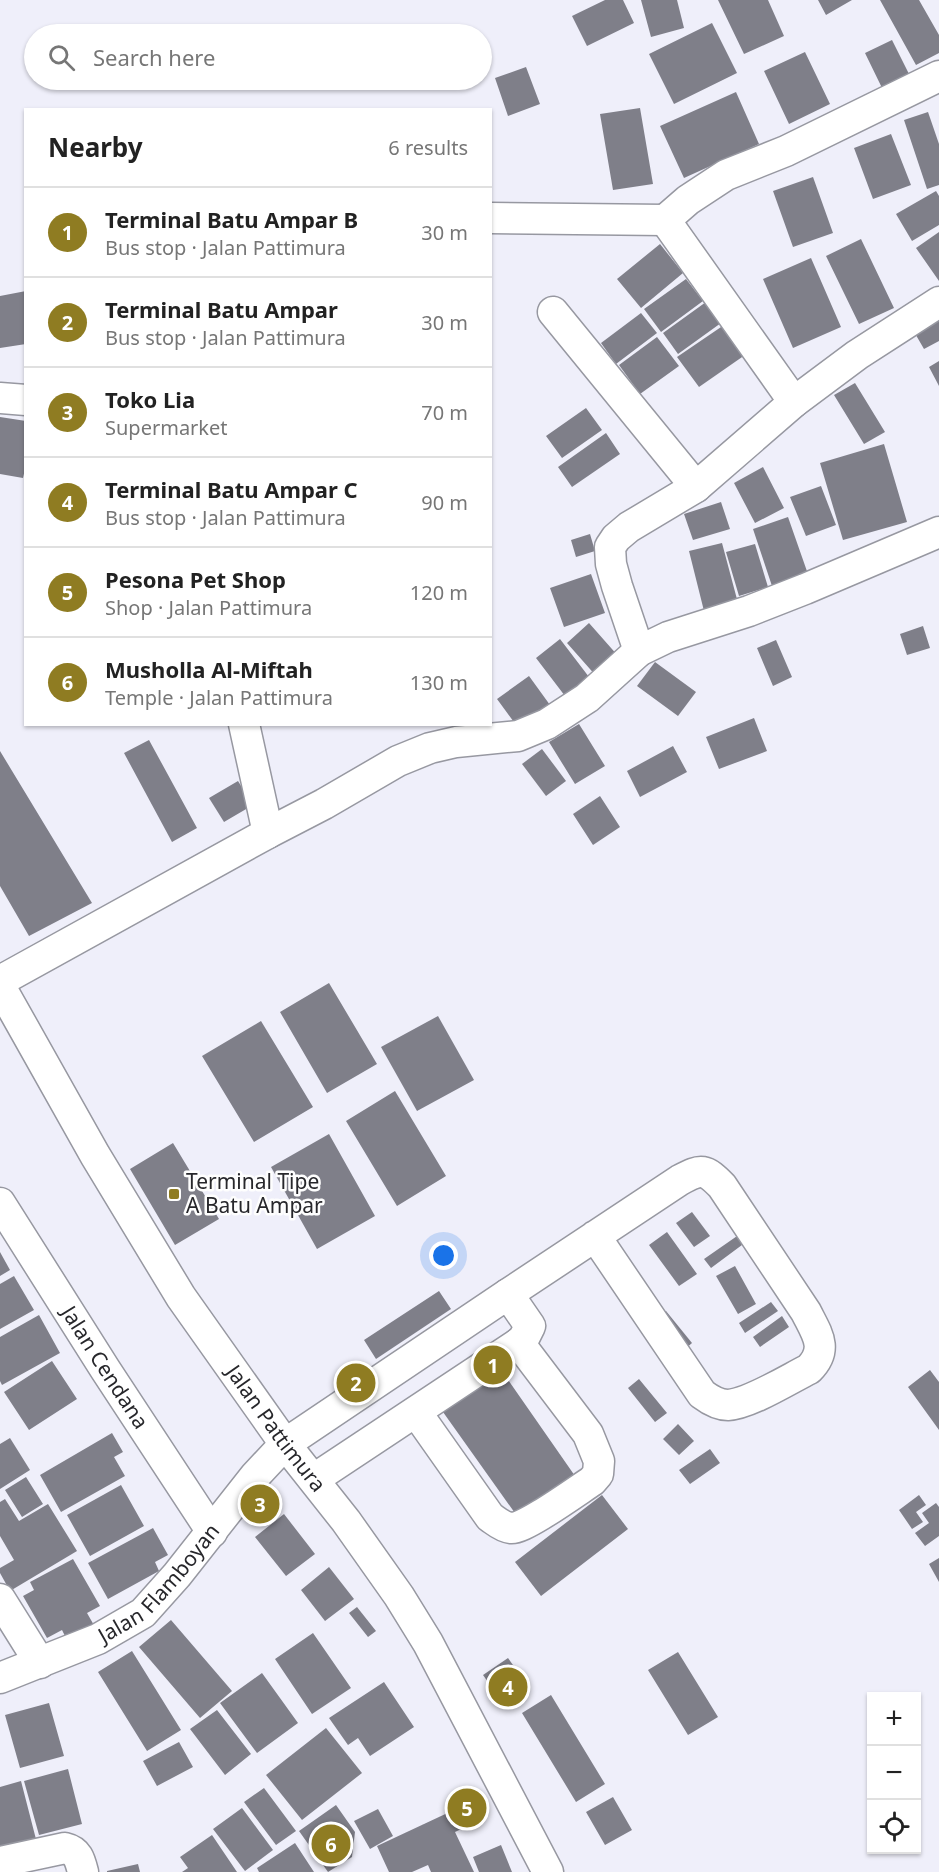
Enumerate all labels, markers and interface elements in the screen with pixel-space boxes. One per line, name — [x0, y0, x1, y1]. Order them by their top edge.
search box — [24, 24, 492, 90]
icon: search — [45, 41, 78, 74]
text: Search here — [93, 42, 215, 72]
text: Nearby — [48, 129, 143, 165]
text: 6 results — [388, 134, 468, 161]
text: Terminal Batu Ampar B — [105, 204, 358, 234]
text: 1 — [62, 219, 73, 246]
text: 30 m — [421, 219, 468, 246]
text: Bus stop · Jalan Pattimura — [105, 234, 346, 261]
text: Terminal Batu Ampar — [105, 294, 338, 324]
text: 2 — [62, 309, 73, 336]
text: 30 m — [421, 309, 468, 336]
text: Bus stop · Jalan Pattimura — [105, 324, 346, 351]
text: Toko Lia — [105, 384, 195, 414]
text: 3 — [62, 399, 73, 426]
text: 70 m — [421, 399, 468, 426]
text: Supermarket — [105, 414, 228, 441]
text: Terminal Batu Ampar C — [105, 474, 358, 504]
text: 4 — [62, 489, 73, 516]
text: 90 m — [421, 489, 468, 516]
text: Bus stop · Jalan Pattimura — [105, 504, 346, 531]
text: Pesona Pet Shop — [105, 564, 286, 594]
text: 5 — [62, 579, 73, 606]
text: 120 m — [410, 579, 468, 606]
text: Shop · Jalan Pattimura — [105, 594, 312, 621]
text: Musholla Al-Miftah — [105, 654, 313, 684]
text: 6 — [62, 669, 73, 696]
text: 130 m — [410, 669, 468, 696]
text: Temple · Jalan Pattimura — [105, 684, 333, 711]
place label: Terminal Tipe A Batu Ampar — [186, 1167, 323, 1219]
marker: Terminal Tipe A Batu Ampar — [167, 1187, 181, 1201]
your location — [429, 1241, 458, 1270]
street label: Jalan Cendana — [55, 1299, 155, 1434]
pin: 1 — [474, 1342, 512, 1388]
street label: Jalan Pattimura — [219, 1357, 332, 1497]
pin: 2 — [336, 1360, 376, 1406]
pin: 3 — [240, 1482, 280, 1526]
street label: Jalan Flamboyan — [91, 1518, 225, 1650]
pin: 4 — [488, 1664, 528, 1710]
map controls — [867, 1692, 921, 1854]
button: + — [867, 1692, 921, 1746]
button: − — [867, 1746, 921, 1800]
pin: 5 — [448, 1786, 486, 1830]
button: locate — [867, 1800, 921, 1854]
pin: 6 — [312, 1822, 350, 1866]

